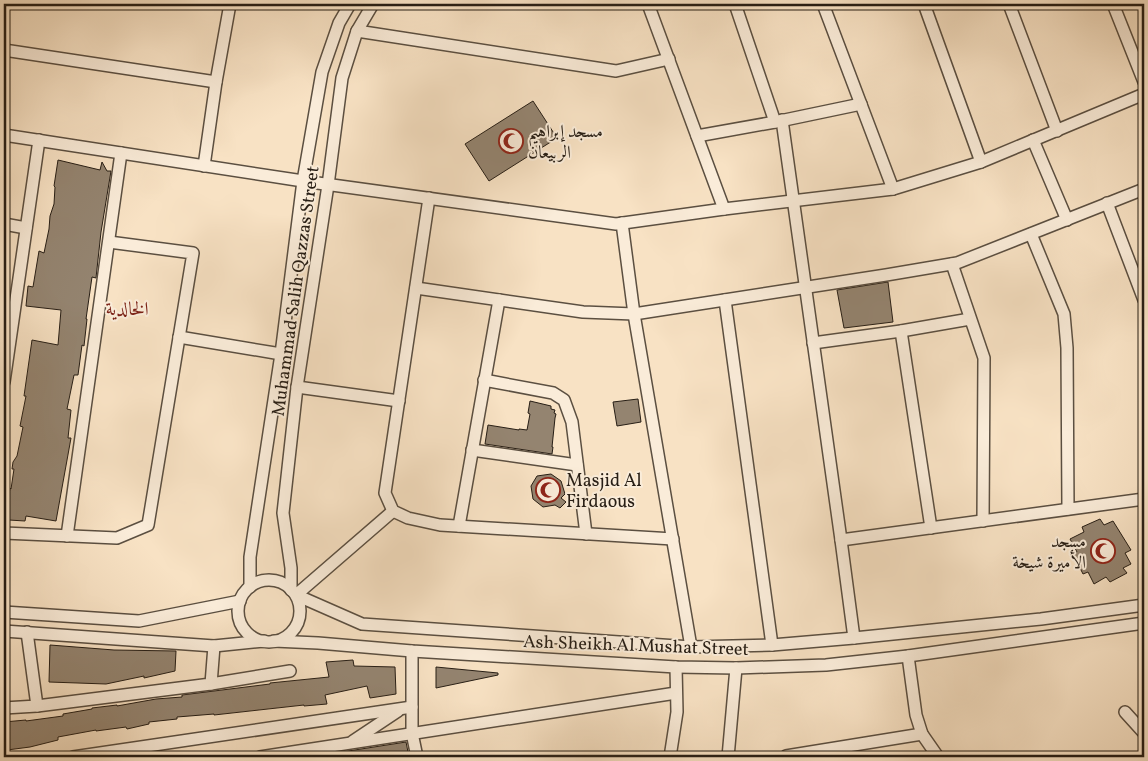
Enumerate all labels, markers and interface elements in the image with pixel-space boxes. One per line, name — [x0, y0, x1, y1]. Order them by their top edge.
place label: مسجد إبراهيم الربيعان — [528, 120, 603, 166]
mosque icon: مسجد إبراهيم الربيعان — [498, 128, 524, 154]
street label: Muhammad Salih Qazzas Street — [267, 164, 326, 418]
district label: الخالدية — [105, 297, 149, 323]
place label: Masjid Al Firdaous — [566, 469, 642, 515]
mosque icon: Masjid Al Firdaous — [535, 477, 561, 503]
place label: مسجد الأميرة شيخة — [1012, 530, 1086, 576]
mosque icon: مسجد الأميرة شيخة — [1090, 538, 1116, 564]
street label: Ash Sheikh Al Mushat Street — [523, 630, 749, 663]

